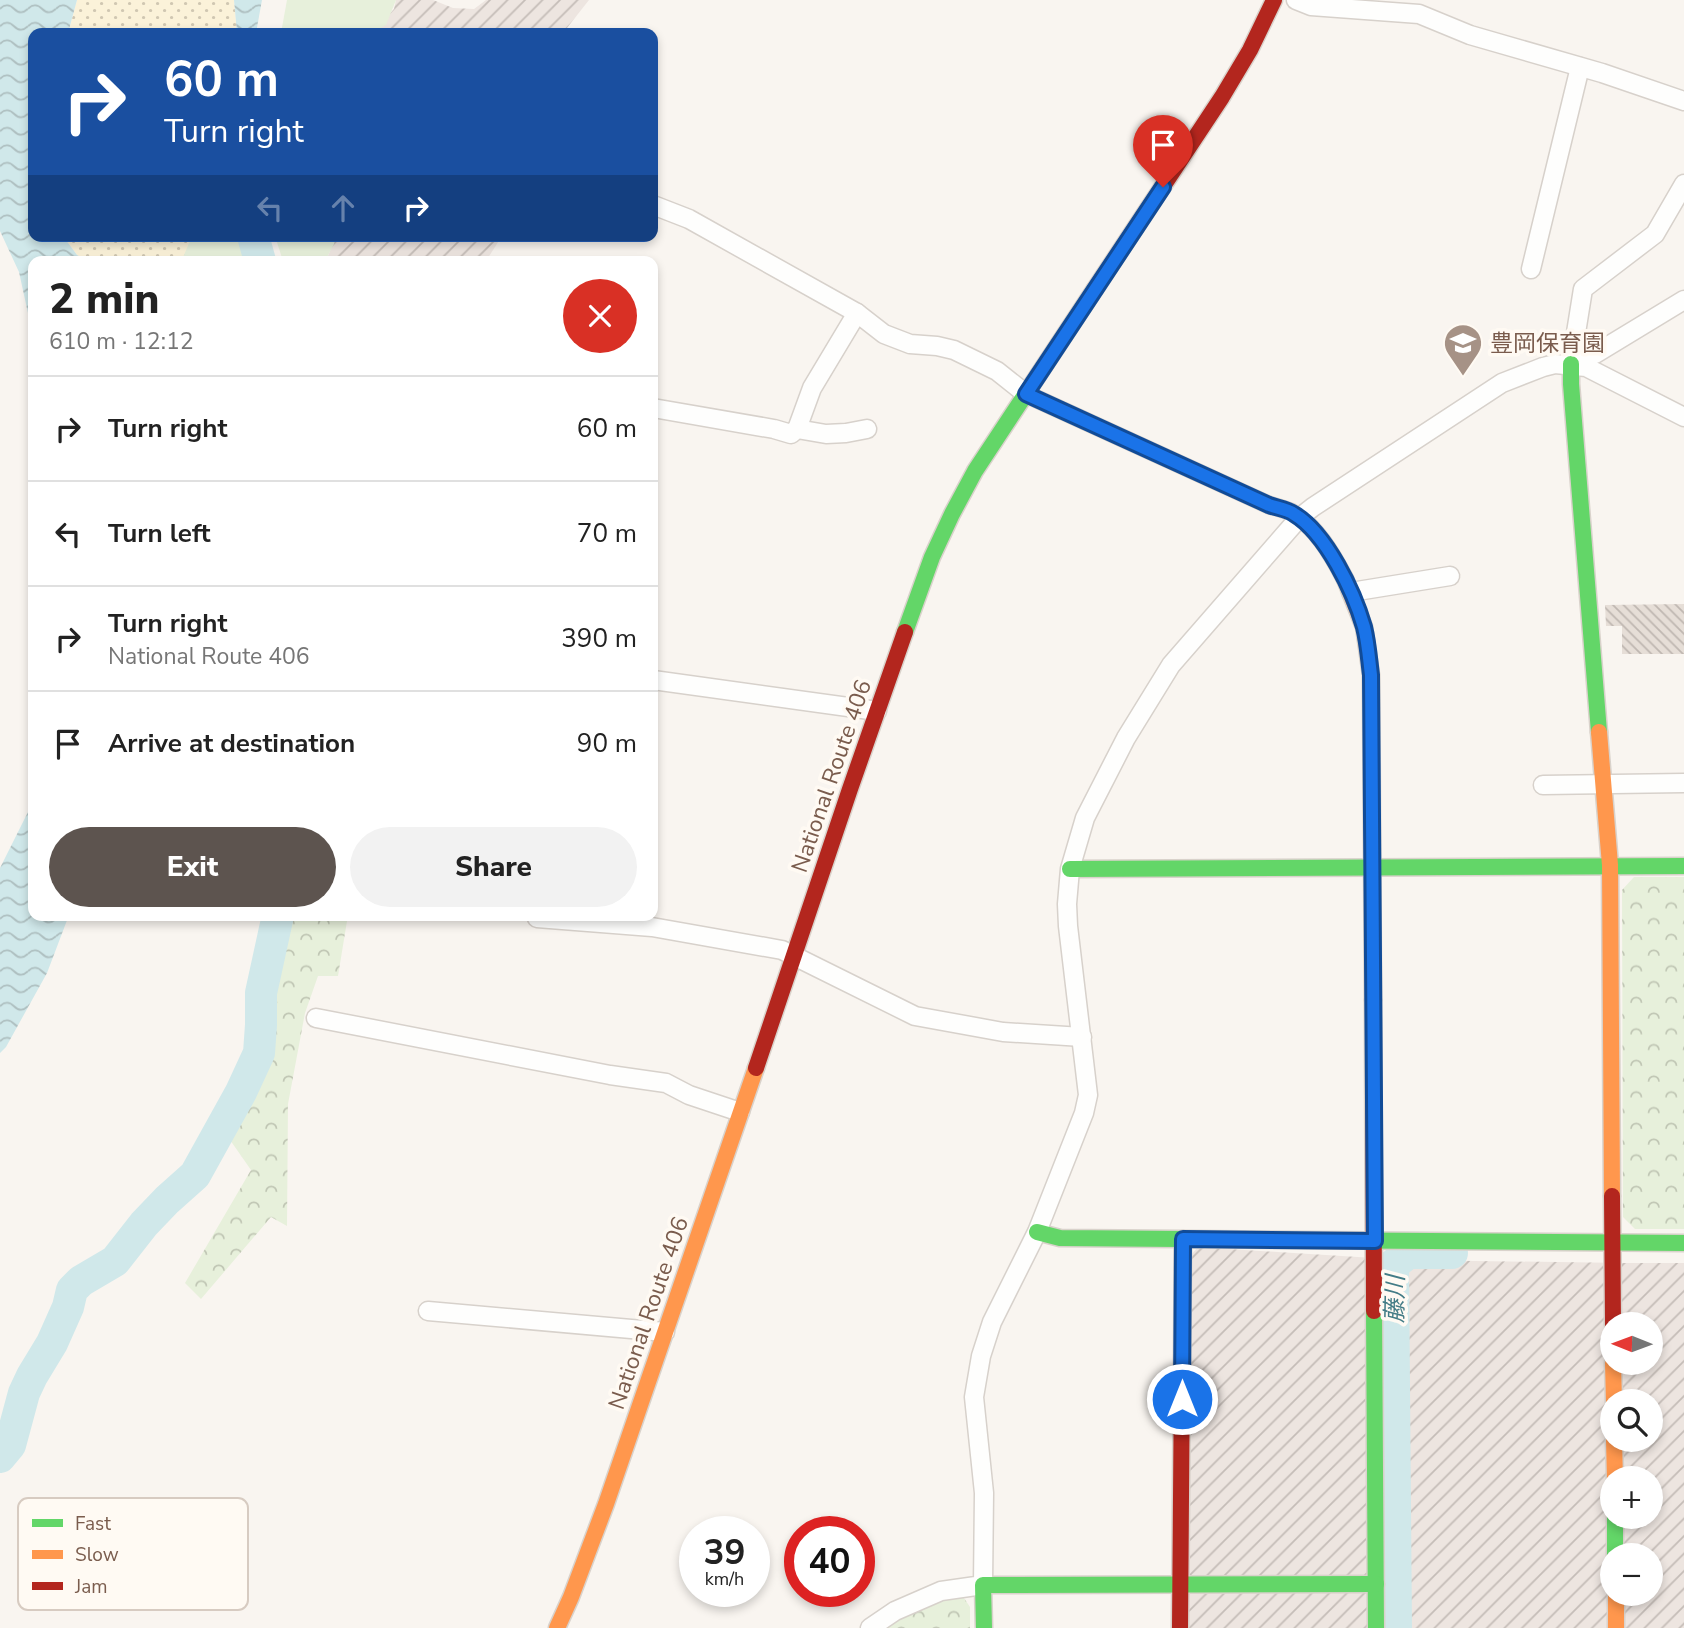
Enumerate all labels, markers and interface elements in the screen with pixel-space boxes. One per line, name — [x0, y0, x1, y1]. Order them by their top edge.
text: 60 m — [164, 46, 279, 113]
icon: right — [49, 56, 140, 147]
text: Turn right — [164, 110, 304, 153]
pin — [1133, 115, 1193, 187]
icon: arrive — [1144, 126, 1182, 164]
icon: left — [251, 189, 289, 227]
icon: ahead — [324, 189, 362, 227]
icon: right — [397, 189, 435, 227]
text: 2 min — [49, 271, 159, 328]
button: close — [563, 279, 637, 353]
school or university icon: 豊岡保育園 — [1442, 322, 1484, 377]
text: 610 m · 12:12 — [49, 326, 194, 357]
place label: 豊岡保育園 — [1490, 328, 1605, 359]
icon: right — [49, 410, 87, 448]
text: Turn right — [108, 411, 227, 446]
text: 60 m — [577, 411, 637, 446]
icon: left — [49, 515, 87, 553]
text: Turn left — [108, 516, 211, 551]
text: 70 m — [577, 516, 637, 551]
text: Turn right — [108, 606, 227, 641]
icon: right — [49, 620, 87, 658]
text: 390 m — [561, 621, 637, 656]
text: National Route 406 — [108, 641, 310, 672]
street label: National Route 406 — [784, 676, 879, 877]
icon: arrive — [49, 725, 87, 763]
text: Arrive at destination — [108, 726, 355, 761]
text: 90 m — [577, 726, 637, 761]
button: Exit — [49, 827, 336, 907]
button: Share — [350, 827, 637, 907]
street label: National Route 406 — [601, 1213, 696, 1414]
water label: 藤川 — [1379, 1272, 1411, 1323]
north arrow — [1600, 1312, 1662, 1376]
map controls — [1600, 1312, 1663, 1606]
position arrow — [1145, 1362, 1219, 1436]
button: search — [1600, 1389, 1663, 1452]
button: + — [1600, 1466, 1663, 1529]
legend — [18, 1498, 248, 1610]
text: Fast — [75, 1511, 111, 1537]
speed limit sign: 40 — [784, 1516, 875, 1607]
text: 39 — [703, 1529, 746, 1576]
text: Slow — [75, 1542, 119, 1568]
button: − — [1600, 1543, 1663, 1606]
text: km/h — [705, 1567, 744, 1591]
text: Jam — [74, 1574, 108, 1600]

